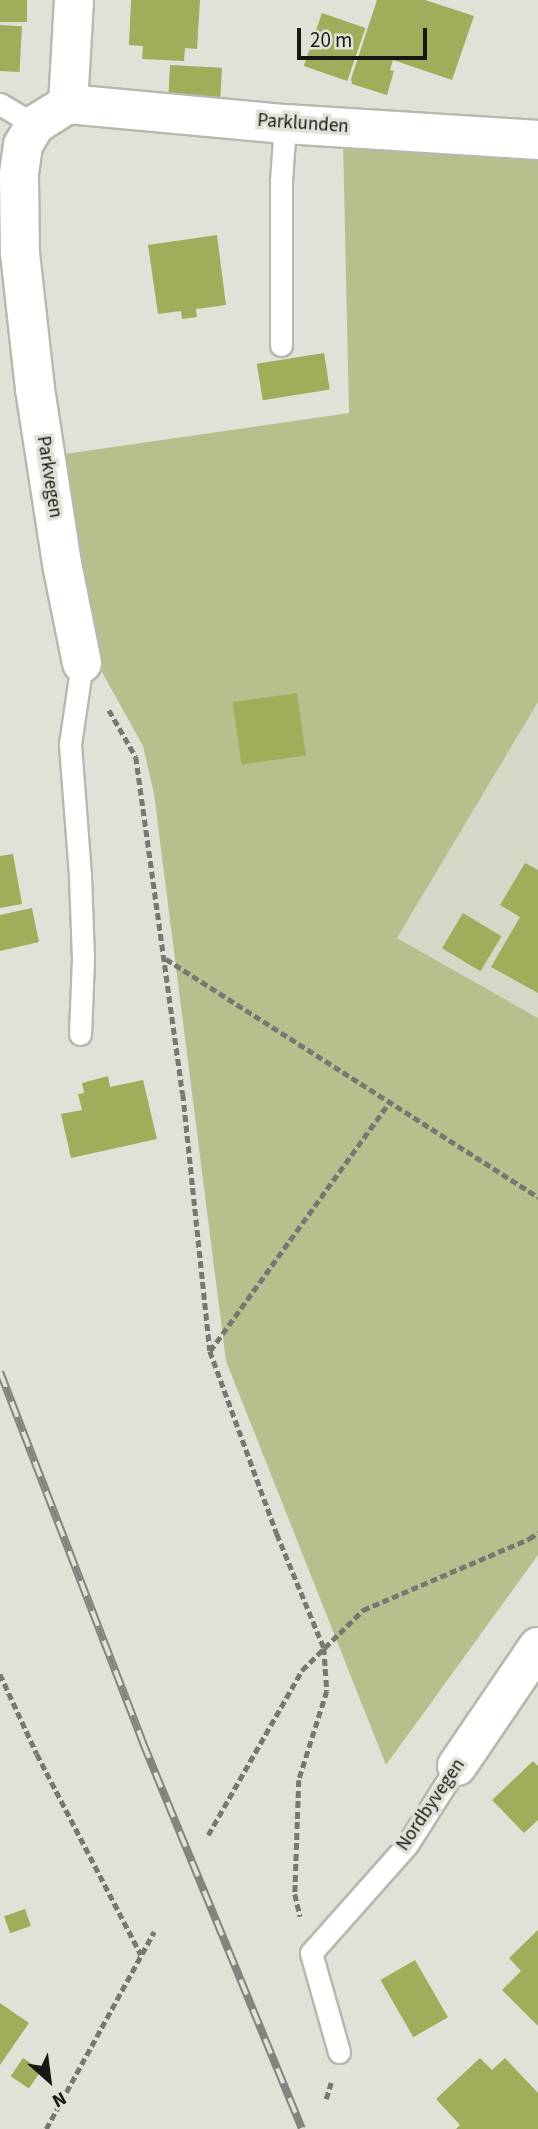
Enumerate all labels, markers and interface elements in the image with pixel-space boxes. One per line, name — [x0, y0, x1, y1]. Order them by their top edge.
scale bar — [300, 14, 430, 58]
text: 20 m — [310, 25, 352, 55]
street label: Parklunden — [257, 109, 349, 139]
street label: Parkvegen — [31, 434, 67, 520]
street label: Nordbyvegen — [392, 1755, 470, 1855]
north arrow — [14, 2045, 84, 2115]
text: N — [47, 2084, 71, 2114]

